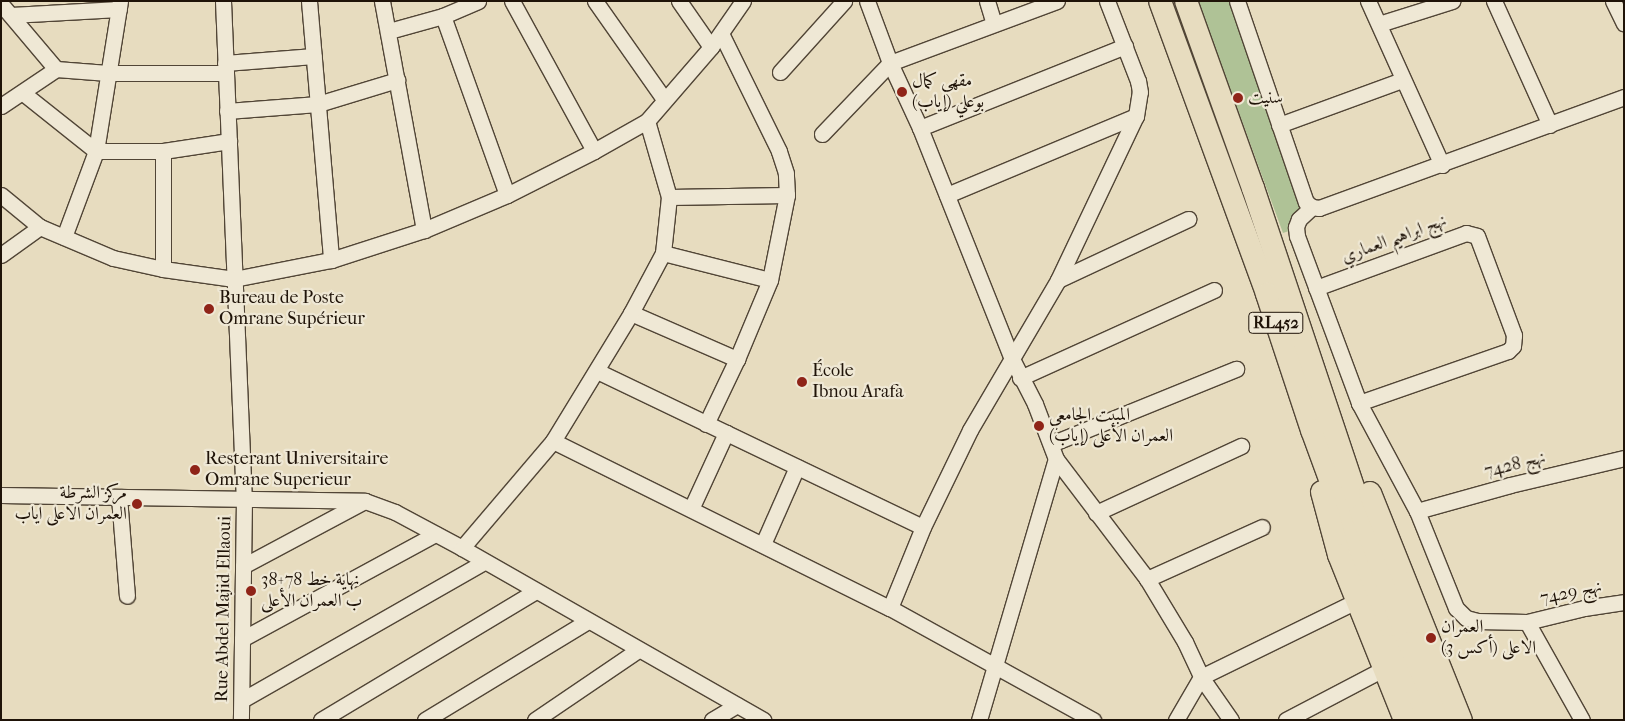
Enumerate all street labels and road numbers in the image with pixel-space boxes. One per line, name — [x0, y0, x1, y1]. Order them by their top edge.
street label: نهج ابراهيم العماري — [1338, 210, 1450, 268]
road number: RL452 — [1247, 309, 1305, 336]
street label: نهج 7428 — [1482, 447, 1548, 483]
street label: Rue Abdel Majid Ellaoui — [212, 516, 236, 702]
street label: نهج 7429 — [1538, 576, 1604, 610]

